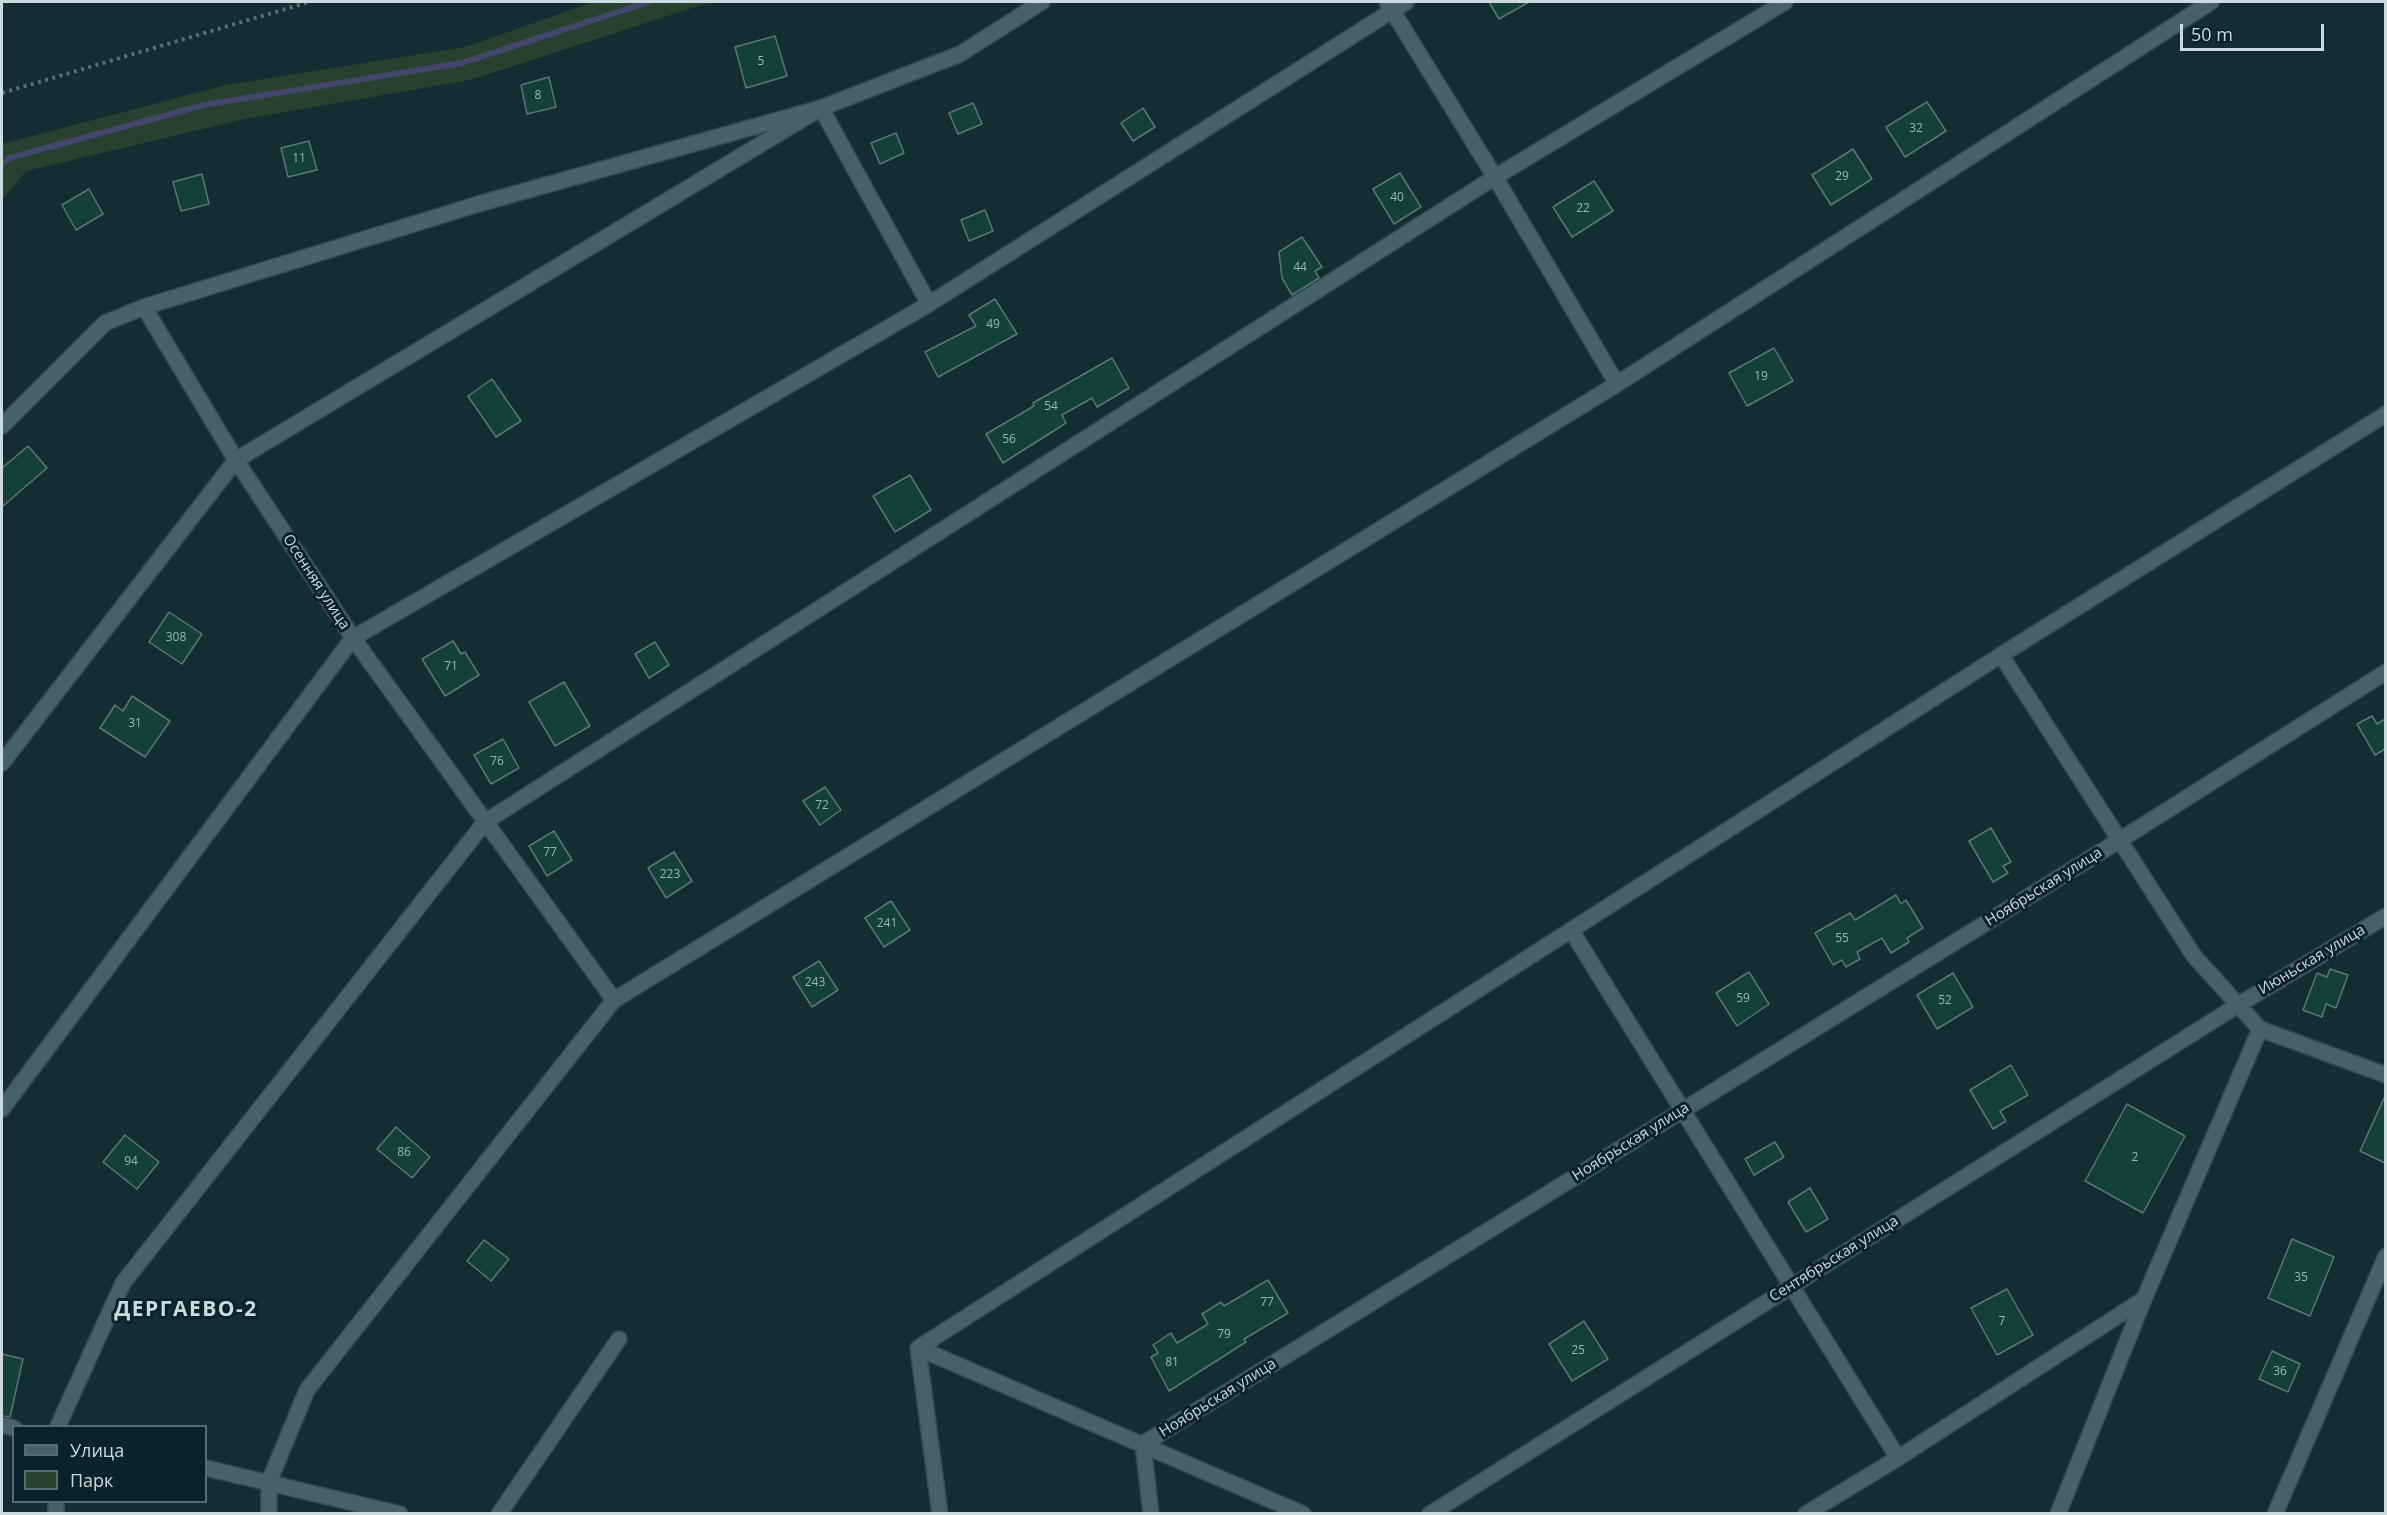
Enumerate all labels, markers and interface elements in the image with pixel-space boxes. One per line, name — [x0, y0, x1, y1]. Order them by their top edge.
scale bar — [2183, 12, 2327, 50]
text: 50 m — [2191, 22, 2233, 46]
house number: 5 — [758, 55, 764, 69]
house number: 8 — [535, 89, 541, 103]
house number: 32 — [1909, 122, 1923, 136]
house number: 11 — [292, 152, 306, 166]
house number: 29 — [1835, 170, 1849, 184]
house number: 40 — [1390, 191, 1404, 205]
house number: 22 — [1576, 202, 1590, 216]
house number: 44 — [1293, 261, 1307, 275]
house number: 49 — [986, 318, 1000, 332]
house number: 19 — [1754, 370, 1768, 384]
house number: 54 — [1044, 400, 1058, 414]
house number: 56 — [1002, 433, 1016, 447]
street label: Осенняя улица — [278, 531, 354, 633]
house number: 308 — [166, 631, 186, 645]
house number: 71 — [444, 660, 458, 674]
house number: 31 — [128, 717, 142, 731]
house number: 76 — [490, 755, 504, 769]
house number: 72 — [815, 799, 829, 813]
street label: Ноябрьская улица — [1982, 844, 2106, 930]
house number: 77 — [543, 846, 557, 860]
house number: 223 — [660, 868, 680, 882]
house number: 241 — [877, 917, 897, 931]
street label: Июньская улица — [2256, 921, 2368, 999]
house number: 55 — [1835, 932, 1849, 946]
house number: 243 — [805, 976, 825, 990]
house number: 59 — [1736, 992, 1750, 1006]
house number: 52 — [1938, 994, 1952, 1008]
street label: Ноябрьская улица — [1569, 1099, 1693, 1185]
house number: 86 — [397, 1146, 411, 1160]
house number: 2 — [2132, 1151, 2138, 1165]
house number: 94 — [124, 1155, 138, 1169]
street label: Сентябрьская улица — [1766, 1212, 1902, 1306]
house number: 35 — [2294, 1271, 2308, 1285]
house number: 77 — [1260, 1296, 1274, 1310]
district label: ДЕРГАЕВО-2 — [114, 1297, 258, 1323]
house number: 7 — [1999, 1315, 2005, 1329]
house number: 79 — [1217, 1328, 1231, 1342]
house number: 25 — [1571, 1344, 1585, 1358]
street label: Ноябрьская улица — [1156, 1355, 1280, 1441]
house number: 81 — [1165, 1356, 1179, 1370]
house number: 36 — [2273, 1365, 2287, 1379]
legend — [12, 1425, 207, 1503]
text: Улица — [70, 1438, 124, 1462]
text: Парк — [70, 1468, 113, 1492]

